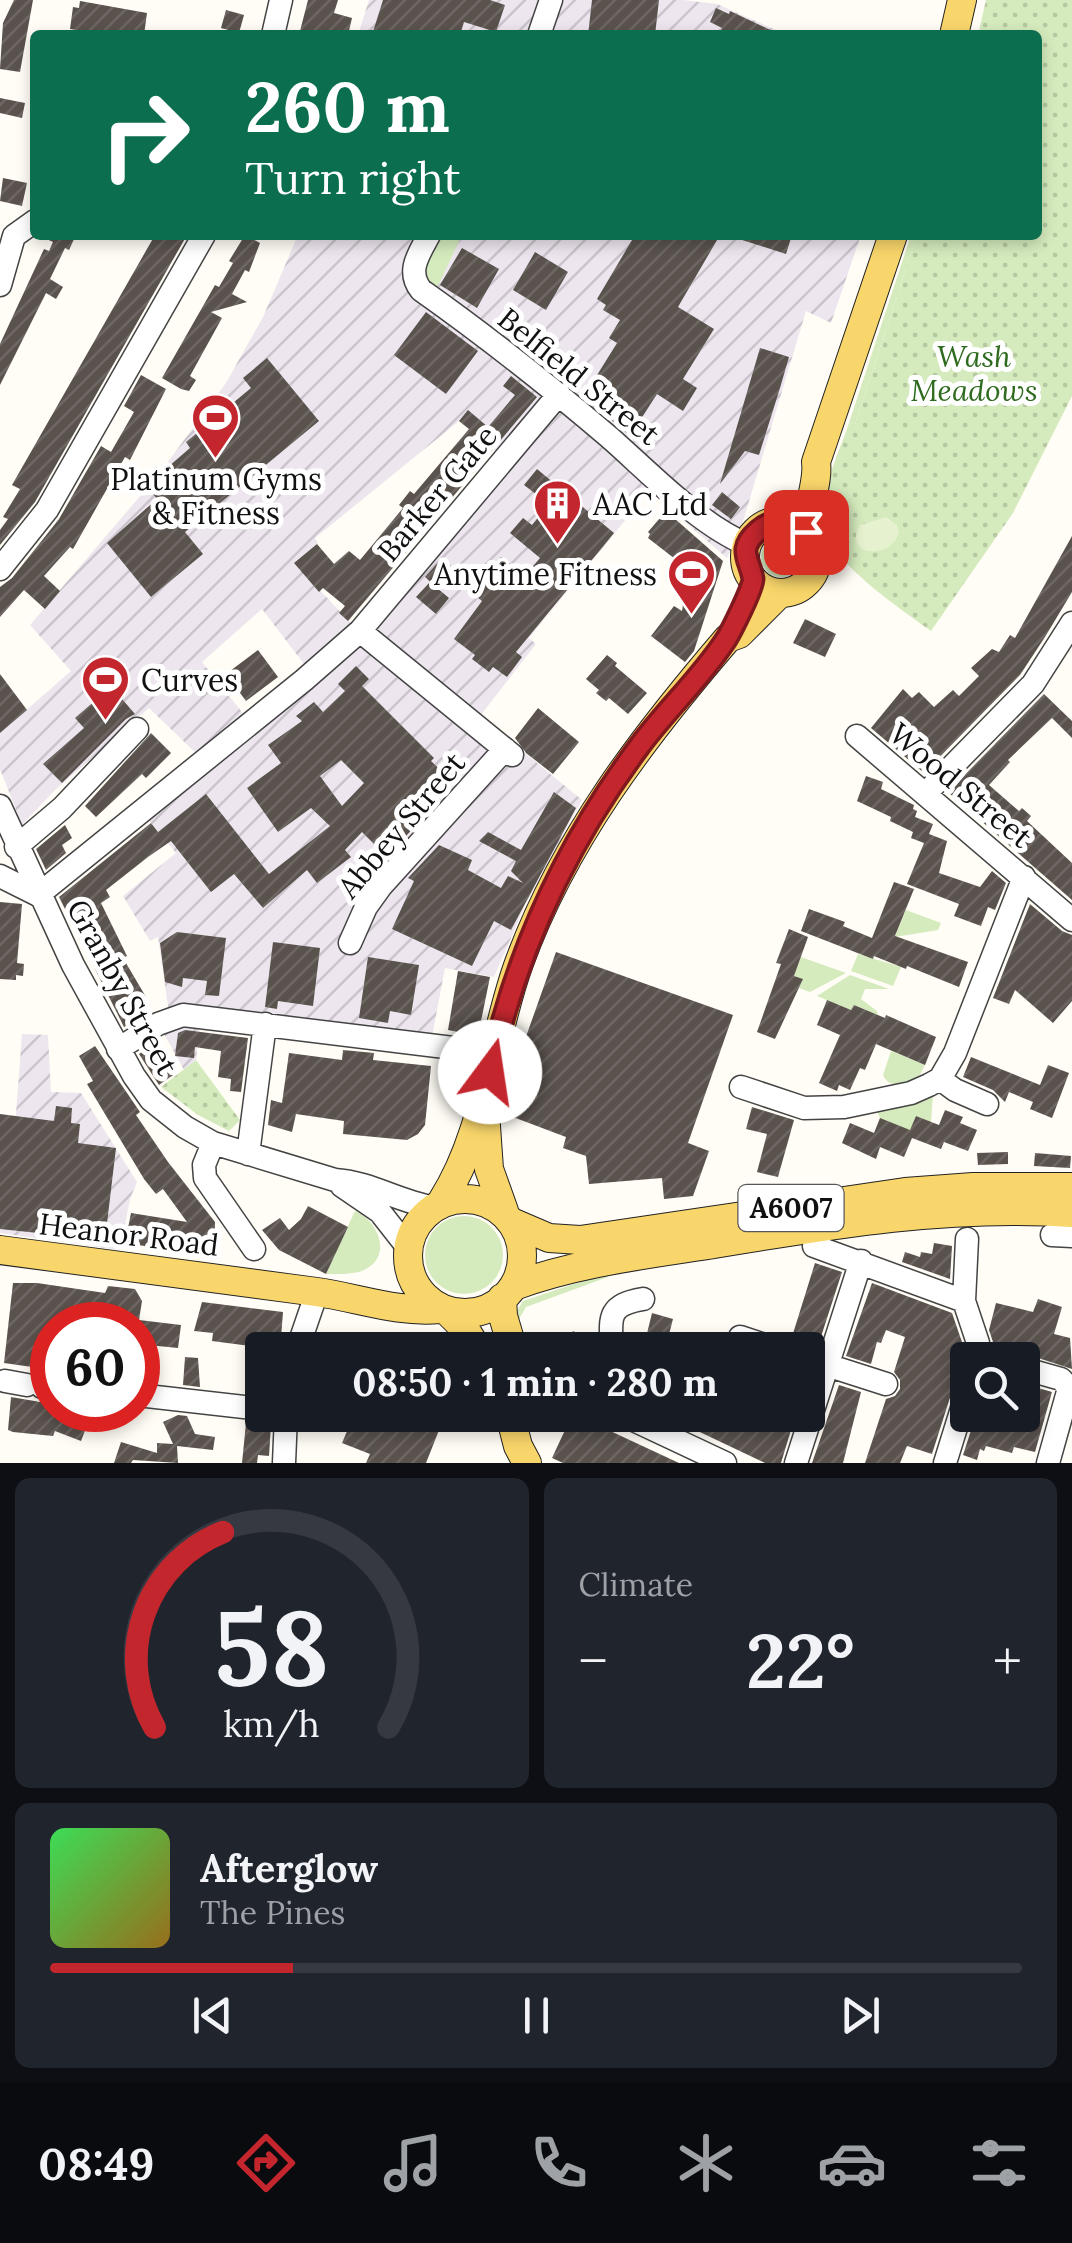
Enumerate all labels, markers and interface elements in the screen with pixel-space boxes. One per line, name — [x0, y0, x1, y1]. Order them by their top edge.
text: 260 m — [245, 62, 450, 151]
icon: right — [80, 70, 210, 200]
text: Turn right — [245, 149, 461, 206]
street label: Belfield Street — [490, 299, 668, 453]
park label: Wash Meadows — [911, 337, 1038, 409]
sports icon: Platinum Gyms & Fitness — [190, 392, 242, 460]
street label: Barker Gate — [369, 417, 505, 569]
place label: Platinum Gyms & Fitness — [110, 460, 322, 532]
building icon: AAC Ltd — [532, 478, 584, 546]
place label: AAC Ltd — [592, 485, 708, 523]
pin — [764, 490, 849, 575]
icon: arrive — [779, 505, 834, 560]
sports icon: Anytime Fitness — [666, 548, 718, 616]
place label: Anytime Fitness — [433, 555, 657, 594]
sports icon: Curves — [80, 654, 132, 722]
place label: Curves — [141, 661, 238, 699]
street label: Wood Street — [882, 714, 1040, 856]
street label: Abbey Street — [328, 744, 474, 907]
street label: Granby Street — [58, 892, 187, 1082]
position arrow — [438, 1020, 542, 1124]
road number: A6007 — [738, 1185, 844, 1231]
street label: Heanor Road — [37, 1204, 221, 1264]
speed limit sign: 60 — [30, 1302, 160, 1432]
map controls — [950, 1342, 1040, 1432]
button: search — [950, 1342, 1040, 1432]
text: 08:50 · 1 min · 280 m — [352, 1358, 718, 1406]
text: Climate — [579, 1564, 693, 1605]
text: 58 — [214, 1580, 330, 1713]
text: 22° — [746, 1613, 855, 1709]
text: − — [579, 1626, 608, 1696]
text: + — [993, 1626, 1022, 1696]
text: km/h — [223, 1701, 320, 1747]
text: Afterglow — [200, 1844, 378, 1892]
text: The Pines — [200, 1892, 345, 1933]
icon: previous — [185, 1988, 240, 2043]
icon: pause — [509, 1988, 564, 2043]
icon: next — [833, 1988, 888, 2043]
icon: directions — [231, 2128, 301, 2198]
icon: music — [378, 2128, 448, 2198]
icon: phone — [524, 2128, 594, 2198]
icon: climate — [671, 2128, 741, 2198]
icon: car — [817, 2128, 887, 2198]
icon: filters — [964, 2128, 1034, 2198]
text: 08:49 — [38, 2135, 154, 2192]

